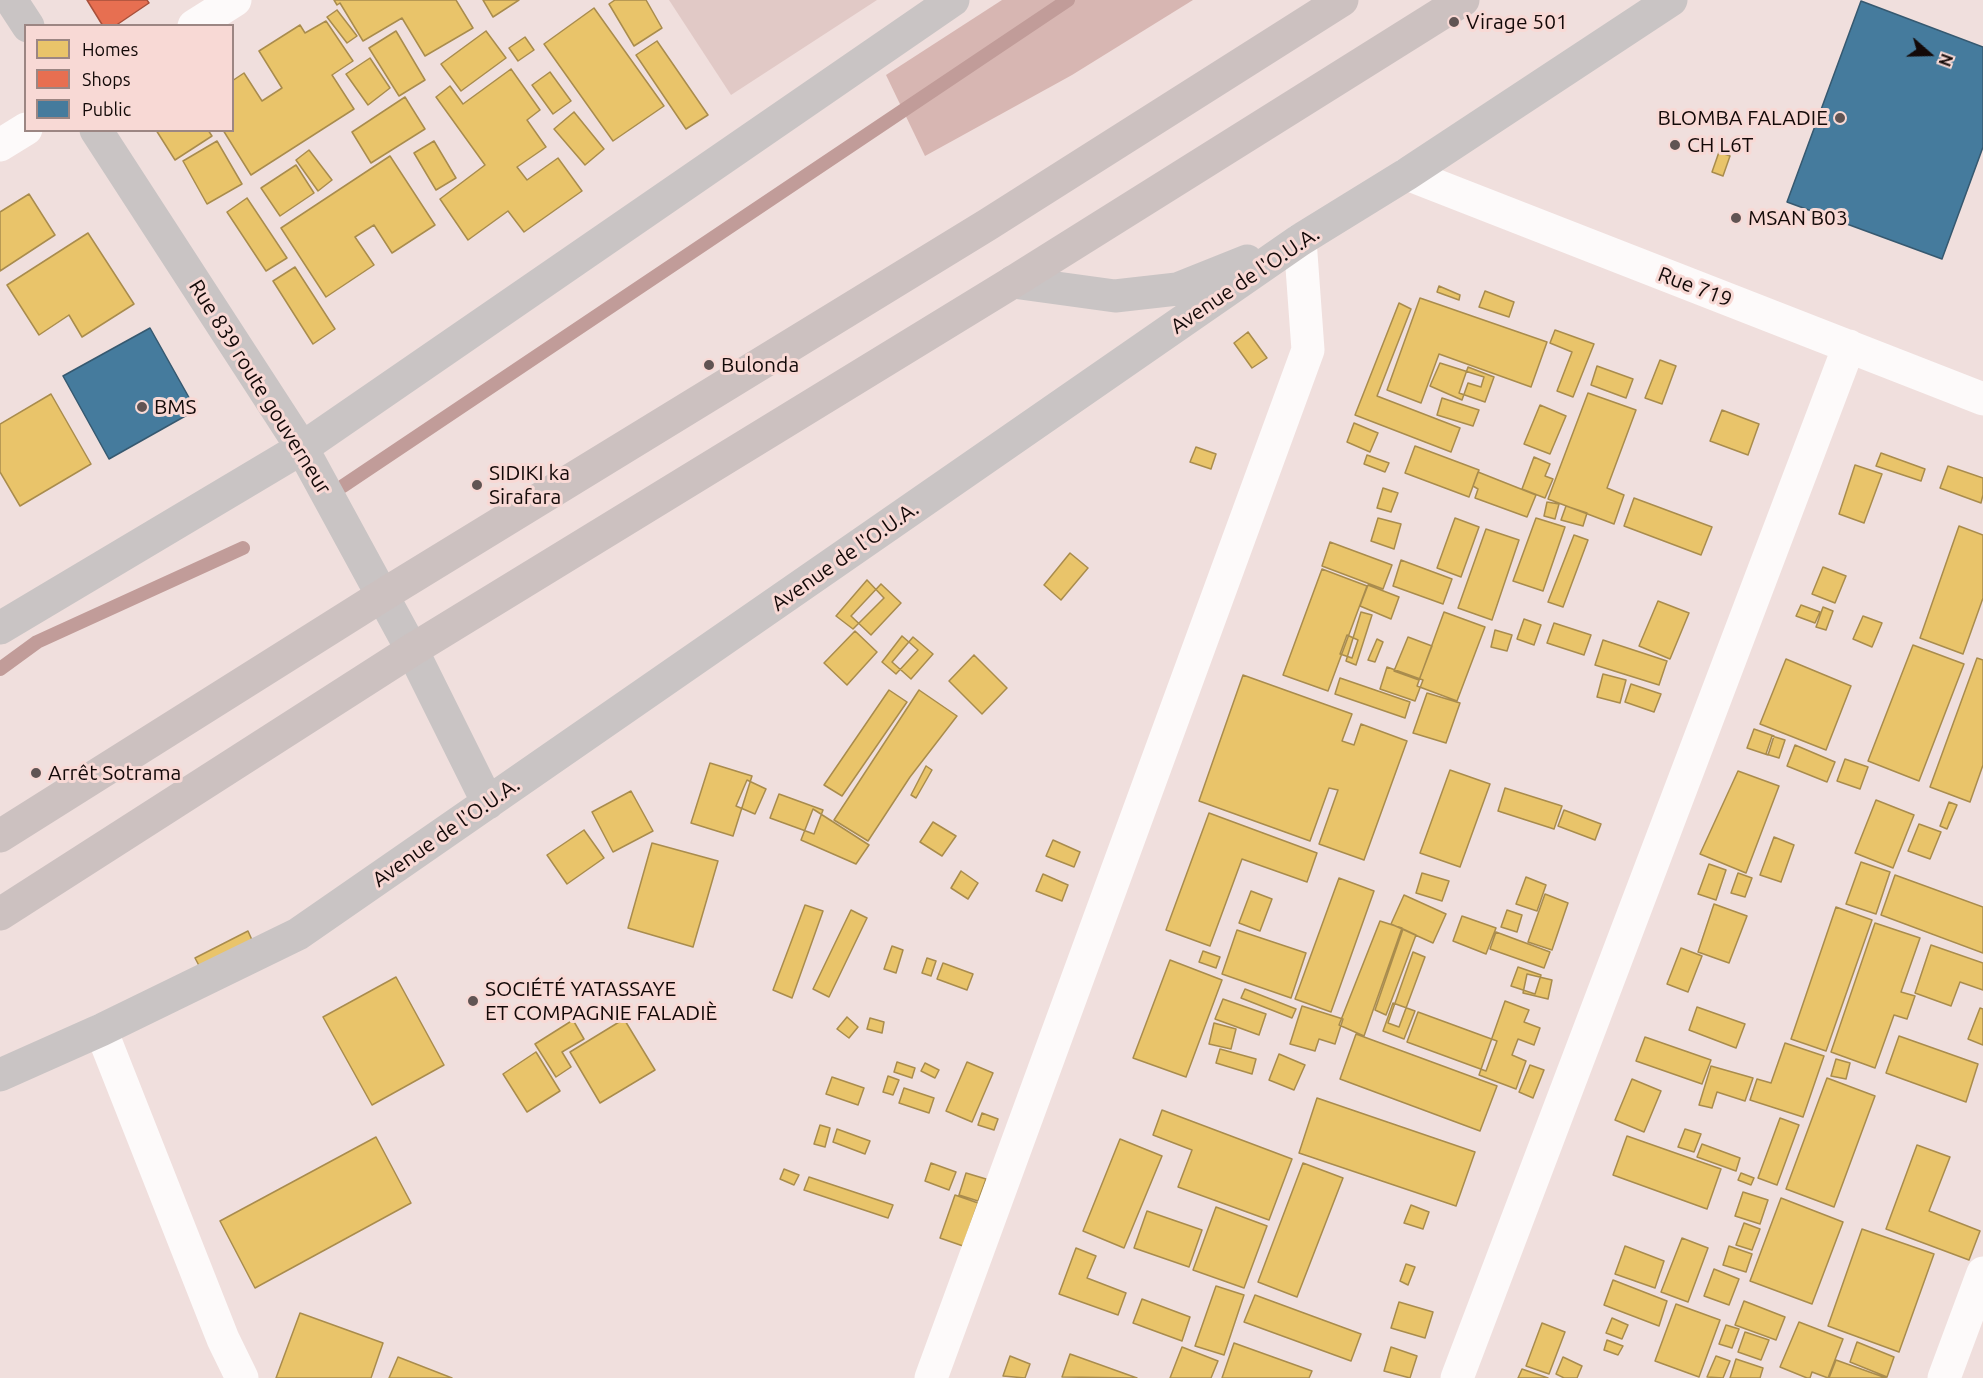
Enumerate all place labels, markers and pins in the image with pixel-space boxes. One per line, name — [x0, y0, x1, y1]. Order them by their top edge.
place label: Virage 501 — [1466, 9, 1568, 35]
marker: Virage 501 — [1447, 15, 1461, 29]
place label: BLOMBA FALADIE — [1657, 105, 1828, 131]
marker: BLOMBA FALADIE — [1833, 111, 1847, 125]
place label: CH L6T — [1687, 132, 1754, 158]
marker: CH L6T — [1668, 138, 1682, 152]
place label: MSAN B03 — [1748, 205, 1848, 231]
marker: MSAN B03 — [1729, 211, 1743, 225]
place label: Bulonda — [721, 352, 799, 378]
marker: Bulonda — [702, 358, 716, 372]
place label: BMS — [154, 394, 197, 420]
marker: BMS — [135, 400, 149, 414]
place label: SIDIKI ka Sirafara — [489, 460, 570, 510]
marker: SIDIKI ka Sirafara — [470, 478, 484, 492]
place label: Arrêt Sotrama — [48, 760, 181, 786]
marker: Arrêt Sotrama — [29, 766, 43, 780]
place label: SOCIÉTÉ YATASSAYE ET COMPAGNIE FALADIÈ — [485, 976, 717, 1026]
marker: SOCIÉTÉ YATASSAYE ET COMPAGNIE FALADIÈ — [466, 994, 480, 1008]

